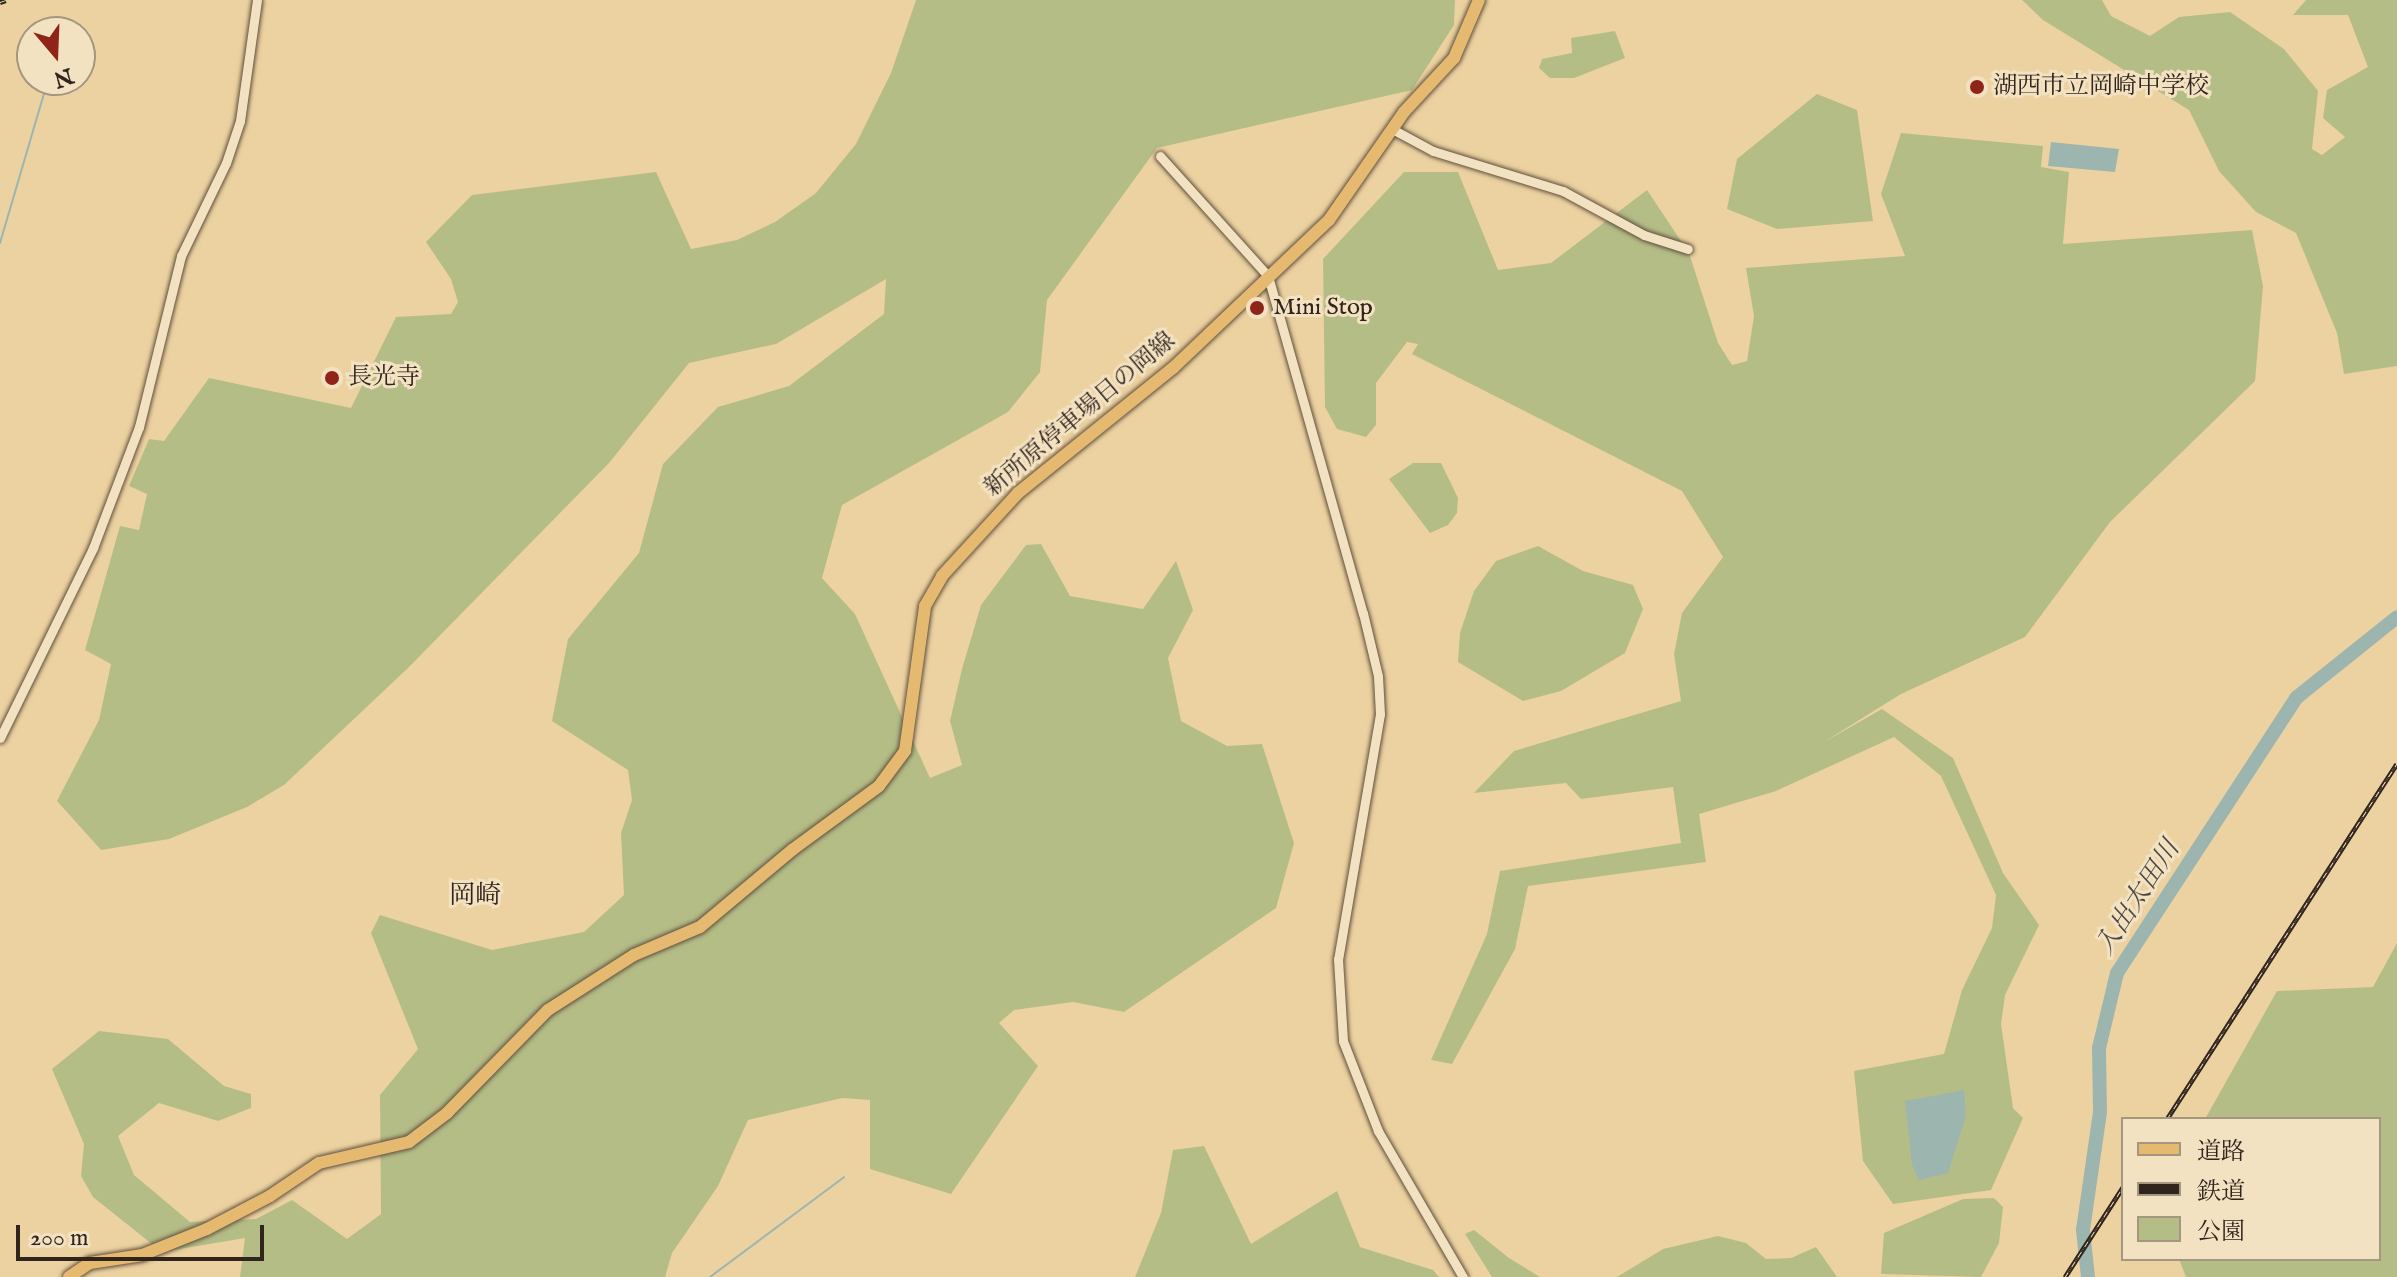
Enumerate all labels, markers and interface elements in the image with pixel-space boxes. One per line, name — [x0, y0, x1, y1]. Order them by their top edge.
north arrow — [16, 16, 96, 96]
text: N — [50, 60, 77, 93]
place label: 湖西市立岡崎中学校 — [1993, 73, 2209, 101]
marker: 湖西市立岡崎中学校 — [1968, 78, 1986, 96]
place label: Mini Stop — [1273, 294, 1373, 322]
marker: Mini Stop — [1248, 299, 1266, 317]
street label: 新所原停車場日の岡線 — [979, 327, 1181, 503]
place label: 長光寺 — [348, 364, 420, 392]
marker: 長光寺 — [323, 369, 341, 387]
water label: 入出太田川 — [2090, 835, 2186, 961]
district label: 岡崎 — [449, 880, 501, 912]
legend — [2121, 1117, 2381, 1261]
text: 道路 — [2197, 1137, 2245, 1168]
text: 鉄道 — [2197, 1177, 2245, 1208]
scale bar — [20, 1209, 268, 1259]
text: 公園 — [2197, 1217, 2245, 1248]
text: 200 m — [30, 1223, 89, 1254]

